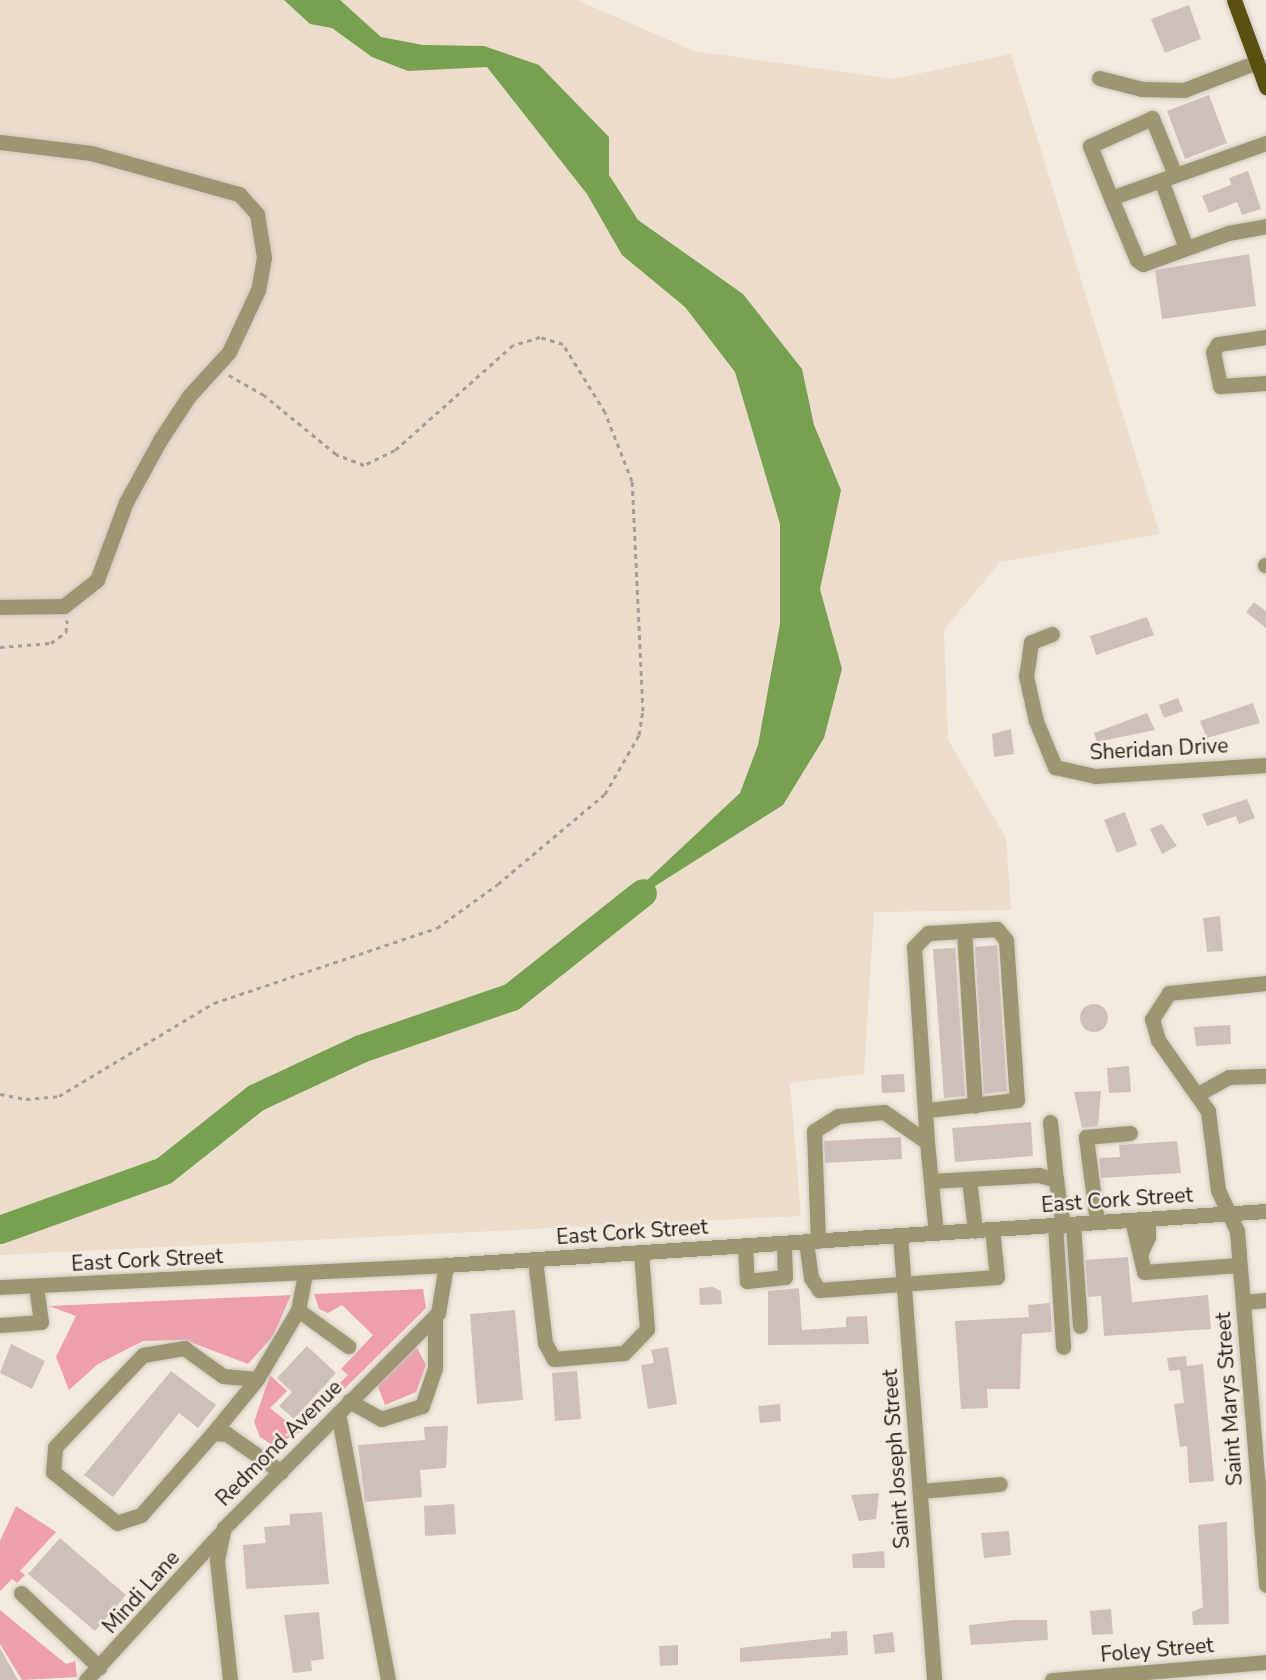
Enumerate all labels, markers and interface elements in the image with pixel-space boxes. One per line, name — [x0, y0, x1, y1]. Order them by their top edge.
street label: Sheridan Drive — [1089, 733, 1229, 765]
street label: East Cork Street — [1040, 1182, 1194, 1218]
street label: East Cork Street — [555, 1214, 709, 1250]
street label: East Cork Street — [71, 1243, 223, 1277]
street label: Saint Marys Street — [1210, 1311, 1248, 1487]
street label: Saint Joseph Street — [877, 1368, 915, 1550]
street label: Redmond Avenue — [211, 1375, 347, 1511]
street label: Mindi Lane — [97, 1545, 185, 1639]
street label: Foley Street — [1099, 1633, 1215, 1667]

